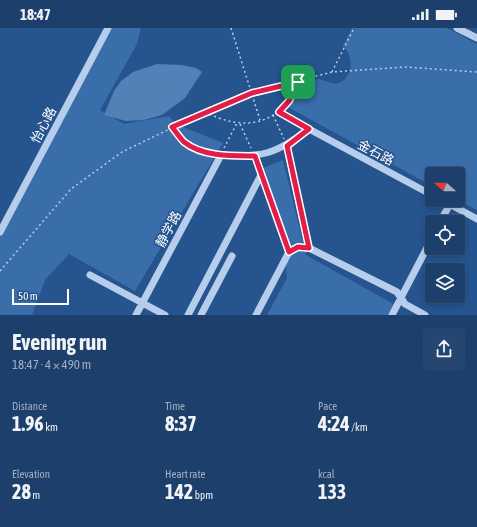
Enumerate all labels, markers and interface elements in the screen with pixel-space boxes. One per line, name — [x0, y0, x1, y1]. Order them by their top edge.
text: 18:47 — [20, 6, 51, 23]
pin — [281, 65, 315, 99]
icon: arrive — [287, 71, 309, 93]
street label: 怡心路 — [28, 104, 59, 146]
street label: 金石路 — [355, 137, 397, 168]
north arrow — [425, 167, 465, 207]
map controls — [425, 167, 465, 303]
street label: 静学路 — [153, 208, 184, 250]
button: locate — [425, 215, 465, 255]
button: layers — [425, 263, 465, 303]
scale bar — [12, 287, 69, 306]
text: 50 m — [18, 290, 38, 302]
button: share — [423, 328, 465, 370]
text: Evening run — [12, 329, 107, 355]
text: 18:47 · 4 × 490 m — [12, 357, 91, 372]
text: Distance — [12, 400, 47, 412]
text: Time — [165, 400, 185, 412]
text: Pace — [318, 400, 337, 412]
text: 1.96 — [12, 412, 44, 435]
text: 8:37 — [165, 412, 197, 435]
text: 4:24 — [318, 412, 350, 435]
text: km — [44, 421, 58, 433]
text: /km — [350, 421, 368, 433]
text: Elevation — [12, 468, 50, 480]
text: Heart rate — [165, 468, 206, 480]
text: kcal — [318, 468, 335, 480]
text: 28 — [12, 480, 31, 503]
text: 142 — [165, 480, 193, 503]
text: 133 — [318, 480, 346, 503]
text: m — [31, 489, 40, 501]
text: bpm — [193, 489, 213, 501]

